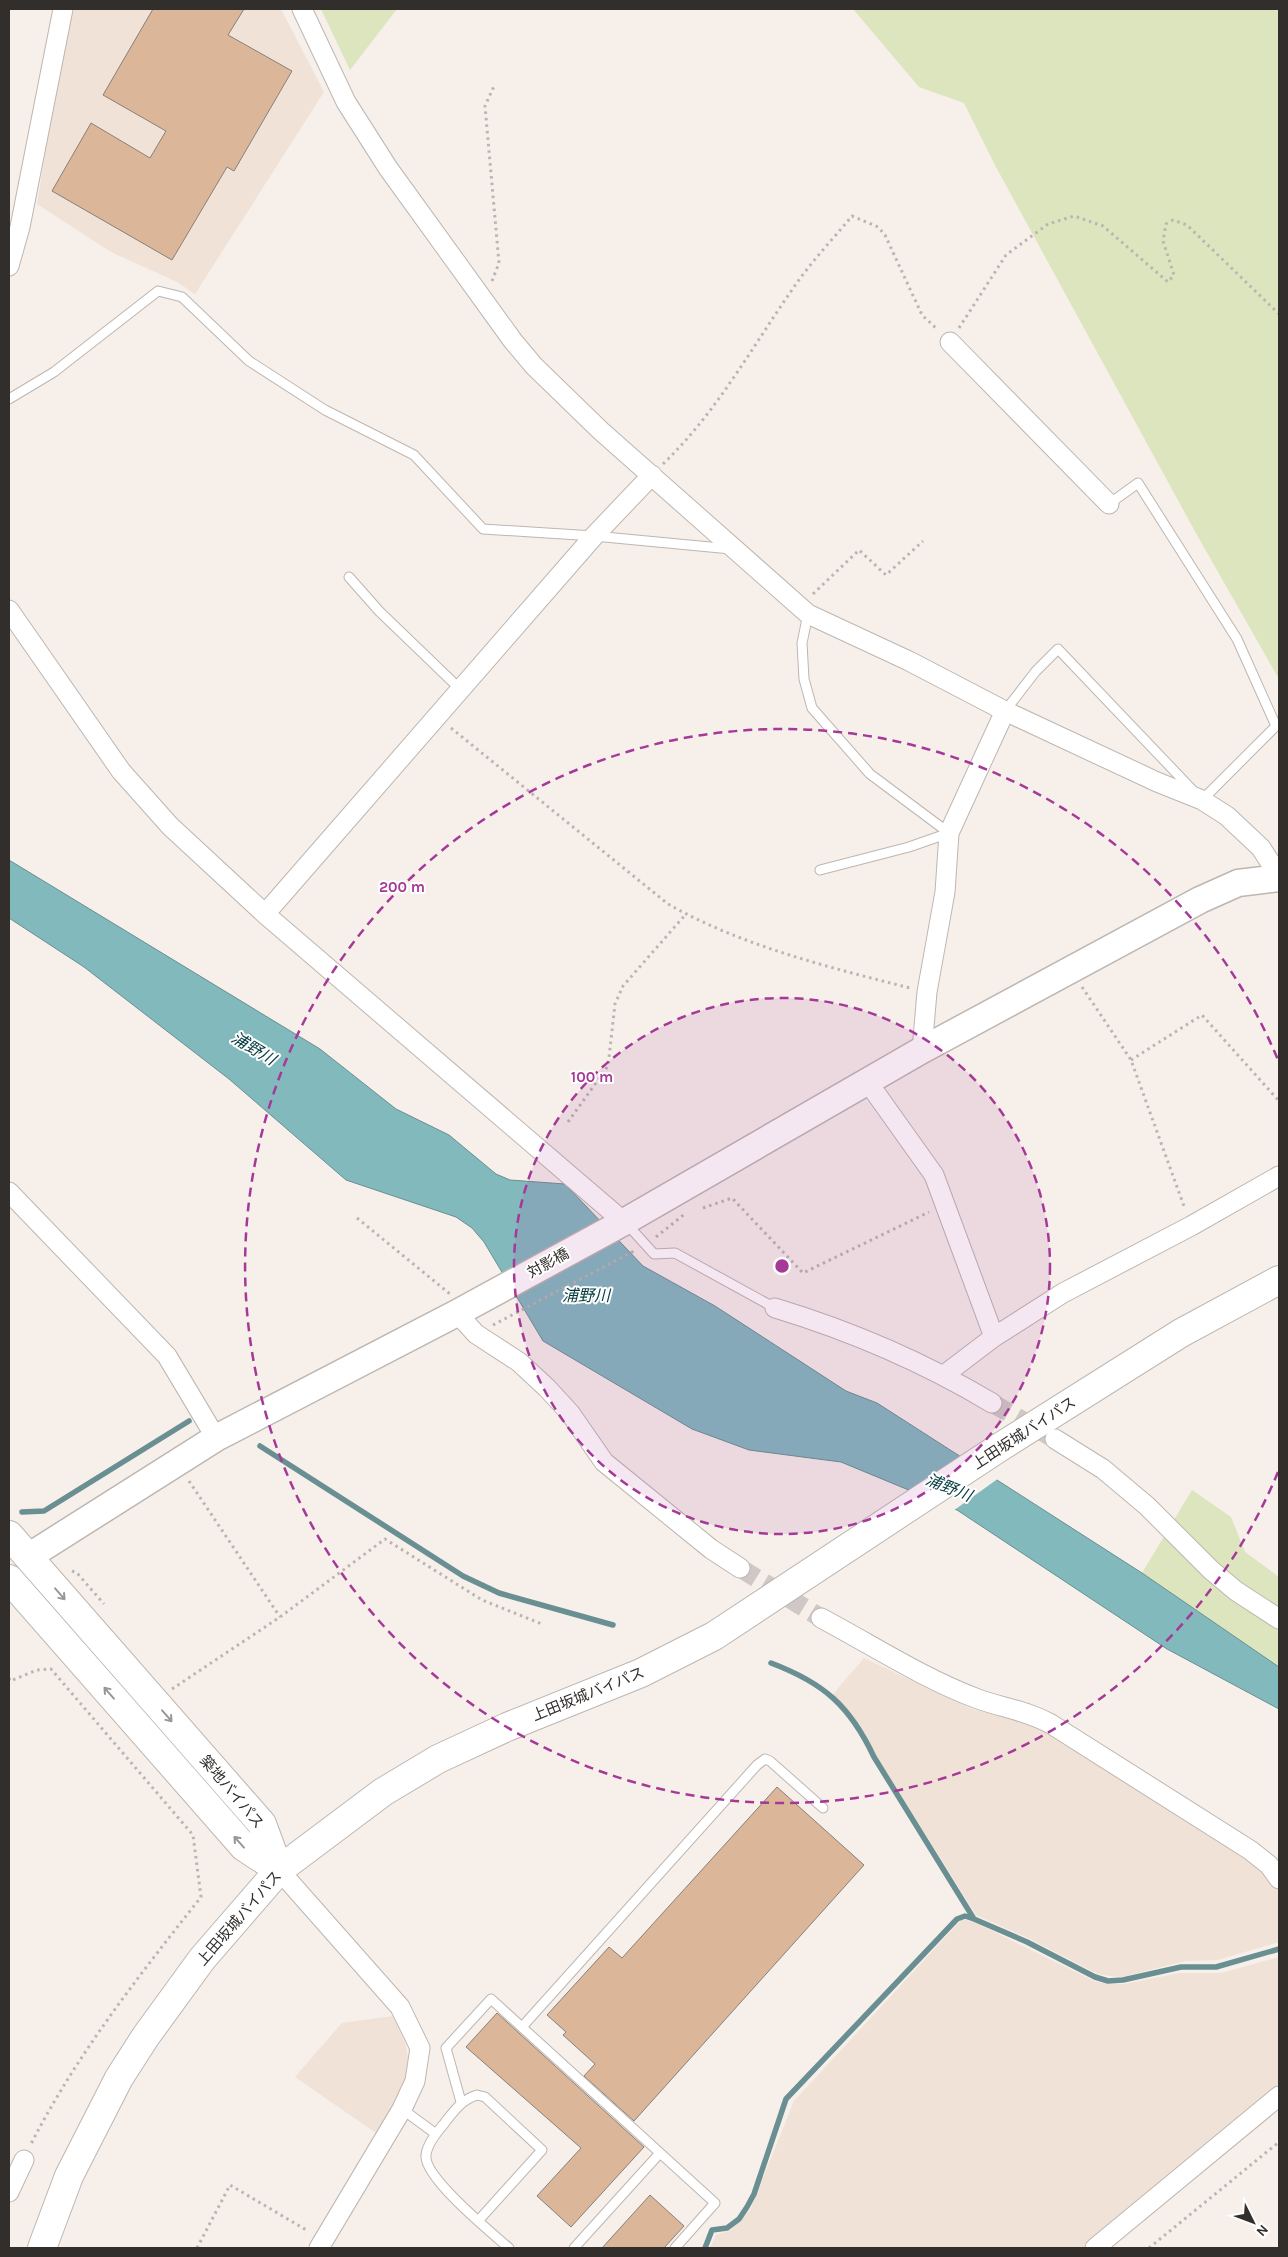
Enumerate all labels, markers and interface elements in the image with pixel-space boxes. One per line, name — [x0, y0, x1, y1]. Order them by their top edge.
text: 200 m — [379, 878, 425, 896]
water label: 浦野川 — [228, 1028, 281, 1070]
text: 100 m — [571, 1068, 613, 1086]
street label: 対影橋 — [524, 1244, 572, 1282]
centre of rings — [773, 1257, 791, 1275]
water label: 浦野川 — [562, 1286, 612, 1305]
street label: 上田坂城バイパス — [969, 1393, 1079, 1473]
water label: 浦野川 — [923, 1470, 976, 1506]
one-way arrow — [54, 1587, 66, 1600]
street label: 上田坂城バイパス — [529, 1663, 647, 1725]
one-way arrow — [103, 1687, 115, 1700]
one-way arrow — [162, 1709, 173, 1722]
street label: 築地バイパス — [196, 1752, 268, 1832]
one-way arrow — [234, 1835, 245, 1848]
street label: 上田坂城バイパス — [193, 1867, 285, 1969]
north arrow — [1228, 2197, 1278, 2247]
text: N — [1253, 2221, 1272, 2240]

